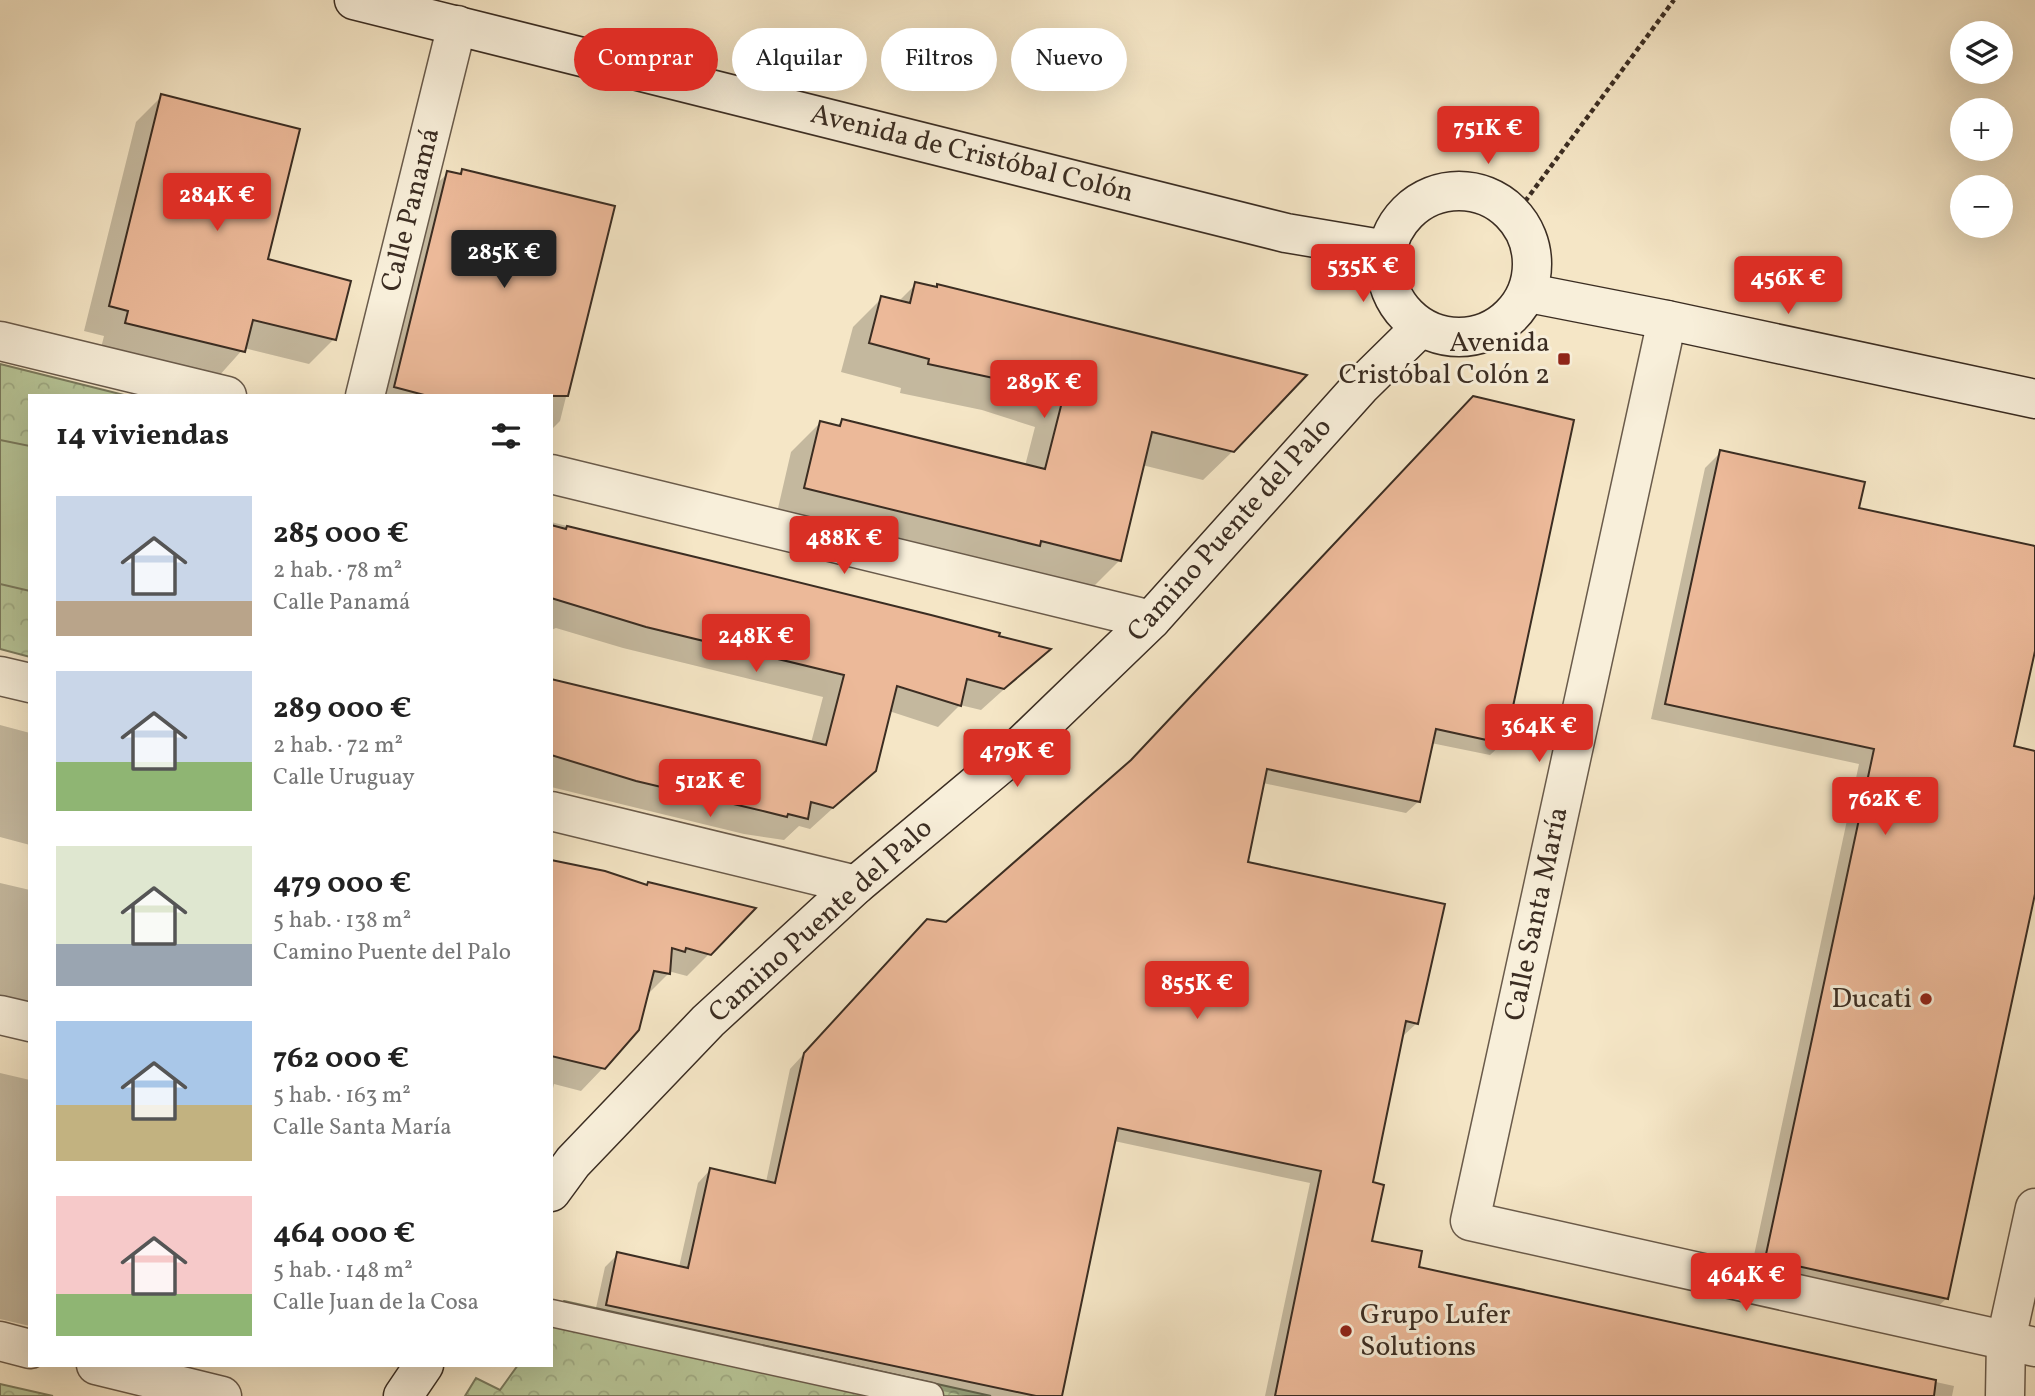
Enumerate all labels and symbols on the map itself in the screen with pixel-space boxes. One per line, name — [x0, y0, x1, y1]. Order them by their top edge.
street label: Avenida de Cristóbal Colón — [806, 95, 1138, 213]
pin: 751K € — [1431, 106, 1545, 166]
street label: Calle Panamá — [372, 124, 450, 296]
pin: 284K € — [160, 174, 274, 233]
pin: 285K € — [447, 230, 561, 290]
pin: 535K € — [1306, 244, 1420, 304]
pin: 456K € — [1731, 256, 1845, 316]
place label: Avenida Cristóbal Colón 2 — [1339, 324, 1550, 395]
marker: Avenida Cristóbal Colón 2 — [1556, 351, 1572, 367]
pin: 289K € — [987, 360, 1101, 420]
street label: Camino Puente del Palo — [1119, 409, 1341, 651]
pin: 488K € — [787, 516, 901, 576]
pin: 248K € — [699, 614, 813, 674]
pin: 364K € — [1482, 704, 1596, 764]
pin: 479K € — [960, 730, 1074, 789]
pin: 512K € — [653, 760, 767, 819]
pin: 762K € — [1828, 778, 1942, 837]
street label: Calle Santa María — [1495, 804, 1579, 1024]
street label: Camino Puente del Palo — [700, 810, 942, 1032]
pin: 855K € — [1140, 962, 1254, 1021]
place label: Ducati — [1831, 980, 1912, 1019]
marker: Ducati — [1918, 991, 1934, 1007]
pin: 464K € — [1689, 1254, 1803, 1313]
place label: Grupo Lufer Solutions — [1360, 1296, 1511, 1367]
marker: Grupo Lufer Solutions — [1338, 1323, 1354, 1339]

